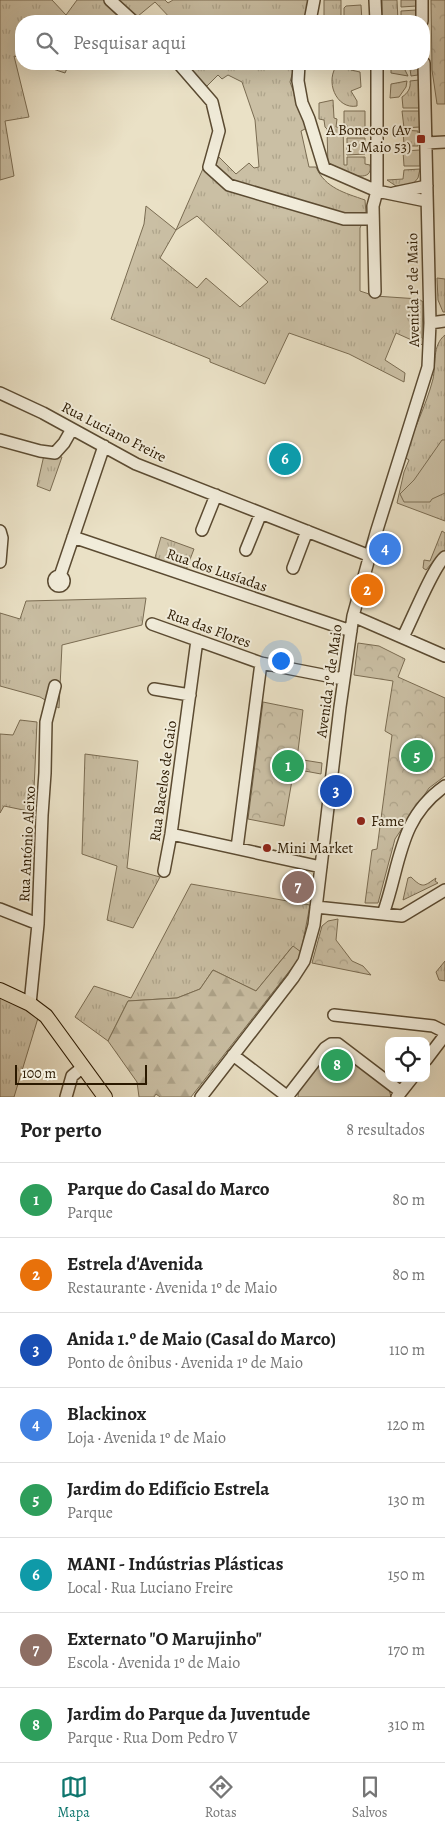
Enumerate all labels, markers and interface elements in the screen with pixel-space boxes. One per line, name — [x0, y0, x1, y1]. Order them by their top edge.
search box — [15, 15, 430, 70]
icon: search — [33, 29, 61, 57]
text: Pesquisar aqui — [73, 30, 186, 56]
place label: A Bonecos (Av 1º Maio 53) — [325, 120, 411, 157]
marker: A Bonecos (Av 1º Maio 53) — [415, 133, 427, 145]
street label: Avenida 1º de Maio — [402, 233, 424, 348]
street label: Rua Luciano Freire — [58, 397, 170, 467]
pin: 6 — [269, 440, 301, 478]
pin: 4 — [369, 530, 401, 568]
street label: Rua dos Lusíadas — [164, 543, 270, 597]
pin: 2 — [351, 571, 383, 609]
street label: Rua das Flores — [164, 604, 254, 652]
street label: Avenida 1º de Maio — [311, 623, 347, 740]
your location — [268, 648, 294, 674]
street label: Rua Bacelos de Gaio — [145, 719, 181, 843]
pin: 5 — [401, 737, 433, 775]
pin: 1 — [272, 747, 304, 785]
pin: 3 — [320, 772, 352, 810]
street label: Rua António Aleixo — [14, 785, 40, 903]
place label: Fame — [371, 811, 405, 831]
marker: Fame — [355, 815, 367, 827]
place label: Mini Market — [277, 838, 353, 858]
marker: Mini Market — [261, 842, 273, 854]
pin: 7 — [282, 868, 314, 906]
map controls — [385, 1037, 430, 1082]
button: locate — [385, 1037, 430, 1082]
pin: 8 — [321, 1046, 353, 1084]
scale bar — [15, 1062, 148, 1085]
text: 100 m — [22, 1064, 56, 1083]
text: Por perto — [20, 1116, 102, 1144]
text: 8 resultados — [346, 1119, 425, 1141]
text: Parque do Casal do Marco — [67, 1176, 270, 1202]
text: 1 — [33, 1189, 39, 1211]
text: 80 m — [392, 1189, 425, 1211]
text: Parque — [67, 1202, 113, 1224]
text: Estrela d'Avenida — [67, 1251, 203, 1277]
text: 2 — [32, 1264, 40, 1286]
text: 80 m — [392, 1264, 425, 1286]
text: Restaurante · Avenida 1º de Maio — [67, 1277, 277, 1299]
text: Anida 1.º de Maio (Casal do Marco) — [67, 1326, 336, 1352]
text: 3 — [33, 1339, 39, 1361]
text: 110 m — [389, 1339, 425, 1361]
text: Ponto de ônibus · Avenida 1º de Maio — [67, 1352, 303, 1374]
text: Blackinox — [67, 1401, 146, 1427]
text: 4 — [32, 1414, 40, 1436]
text: 120 m — [387, 1414, 425, 1436]
text: Loja · Avenida 1º de Maio — [67, 1427, 226, 1449]
text: Jardim do Edifício Estrela — [67, 1476, 269, 1502]
text: 5 — [33, 1489, 39, 1511]
text: 130 m — [388, 1489, 425, 1511]
text: Parque — [67, 1502, 113, 1524]
text: MANI - Indústrias Plásticas — [67, 1551, 284, 1577]
text: 6 — [32, 1564, 40, 1586]
text: 150 m — [388, 1564, 425, 1586]
text: Local · Rua Luciano Freire — [67, 1577, 233, 1599]
text: Externato "O Marujinho" — [67, 1626, 262, 1652]
text: 7 — [33, 1639, 39, 1661]
text: 170 m — [388, 1639, 425, 1661]
text: Escola · Avenida 1º de Maio — [67, 1652, 240, 1674]
text: Jardim do Parque da Juventude — [67, 1701, 310, 1727]
text: 8 — [32, 1714, 40, 1736]
text: 310 m — [388, 1714, 425, 1736]
text: Parque · Rua Dom Pedro V — [67, 1727, 238, 1749]
tab: Mapa — [58, 1773, 90, 1822]
tab: Rotas — [205, 1773, 237, 1822]
tab: Salvos — [352, 1773, 387, 1822]

